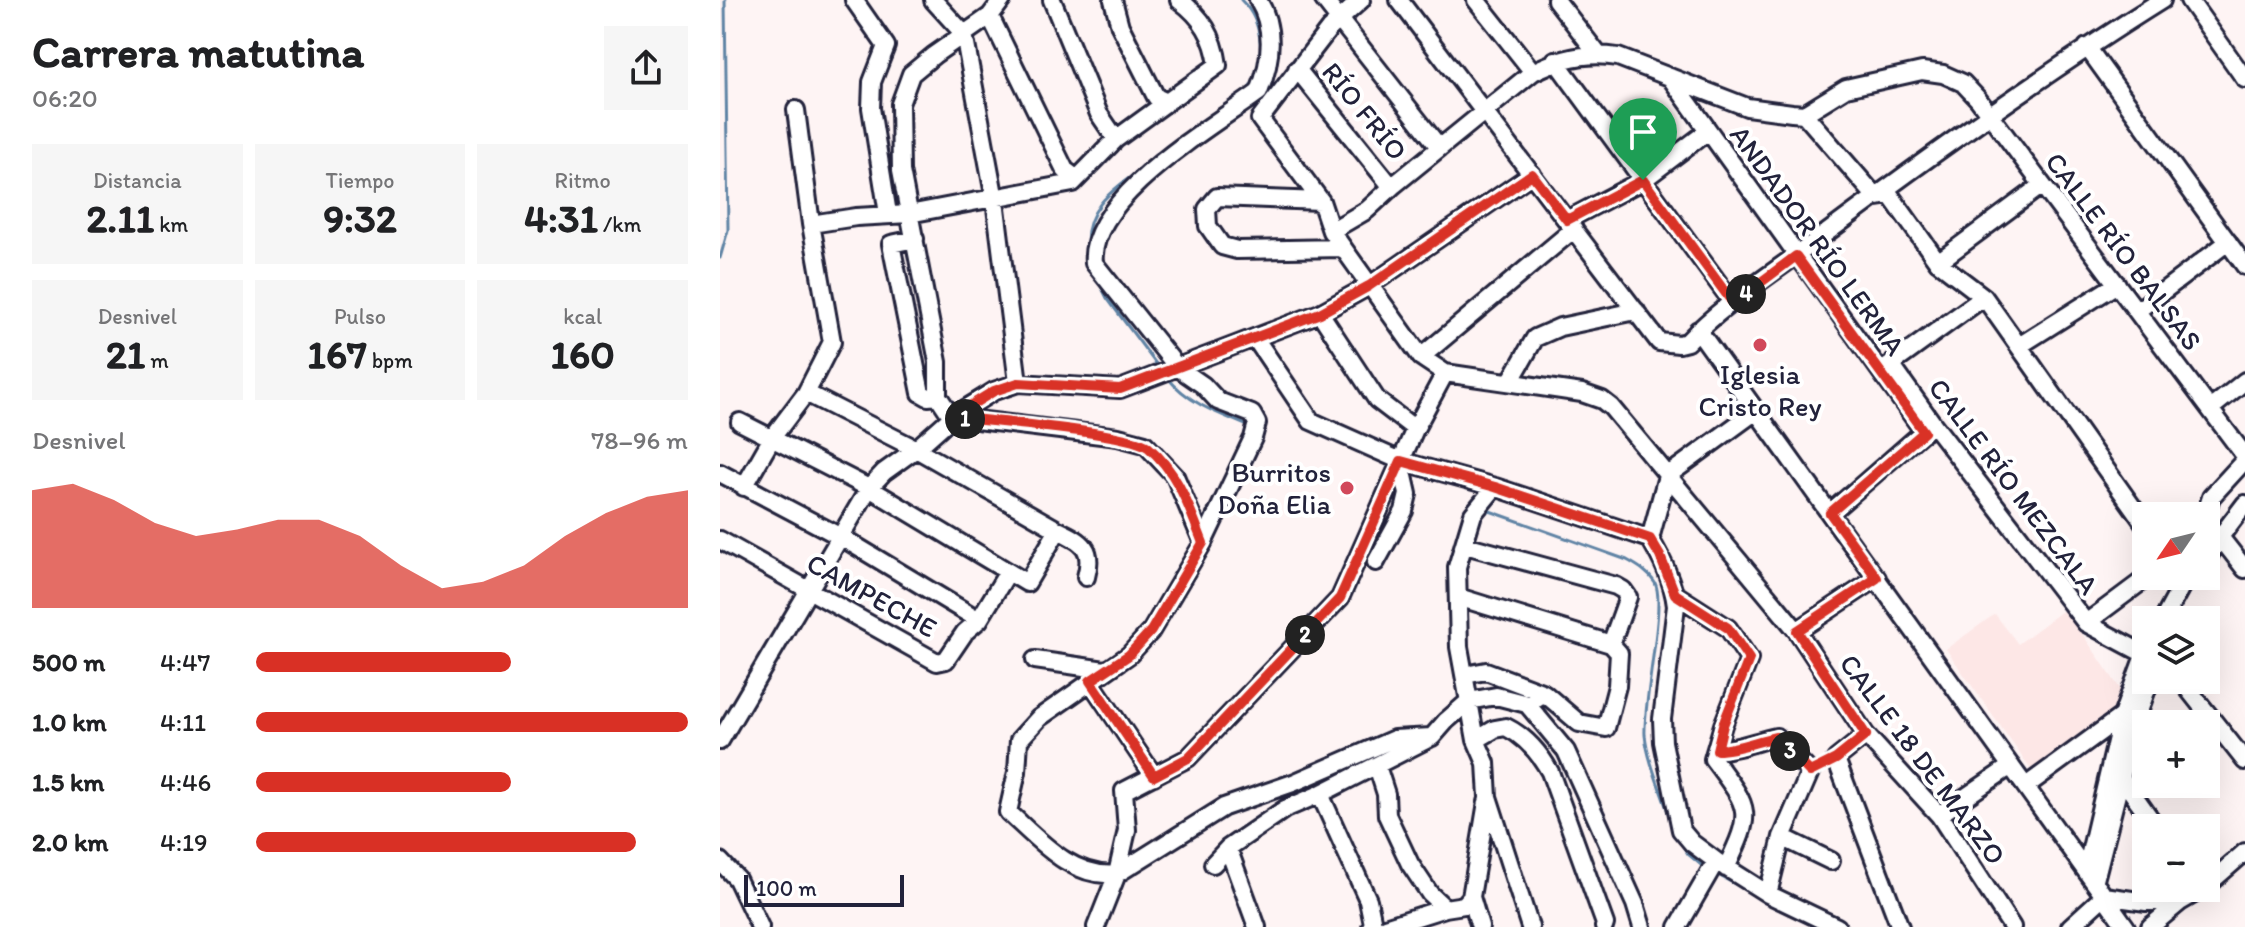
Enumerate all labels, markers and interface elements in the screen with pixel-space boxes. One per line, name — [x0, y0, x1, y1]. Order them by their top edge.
text: Carrera matutina — [32, 25, 364, 78]
button: share — [604, 26, 688, 110]
street label: RÍO FRÍO — [1315, 55, 1415, 167]
text: 06:20 — [32, 82, 98, 114]
pin — [1609, 98, 1677, 180]
icon: arrive — [1621, 110, 1665, 154]
street label: ANDADOR RÍO LERMA — [1723, 118, 1913, 362]
street label: CALLE RÍO BALSAS — [2038, 145, 2210, 357]
text: Distancia — [93, 167, 182, 194]
text: Tiempo — [326, 167, 394, 194]
text: Ritmo — [555, 167, 611, 194]
text: 2.11 — [86, 194, 154, 242]
text: 9:32 — [323, 194, 397, 242]
text: 4:31 — [524, 194, 598, 242]
text: km — [154, 211, 188, 238]
text: /km — [598, 211, 641, 238]
pin: 4 — [1726, 274, 1766, 314]
text: 4 — [1739, 280, 1753, 307]
text: Desnivel — [98, 303, 177, 330]
text: Pulso — [334, 303, 386, 330]
text: kcal — [563, 303, 602, 330]
text: 21 — [106, 330, 145, 378]
text: 167 — [307, 330, 367, 378]
text: 160 — [550, 330, 615, 378]
marker: Iglesia Cristo Rey — [1751, 336, 1769, 354]
text: m — [145, 347, 169, 374]
text: bpm — [367, 347, 413, 374]
place label: Iglesia Cristo Rey — [1698, 357, 1822, 423]
street label: CALLE RÍO MEZCALA — [1922, 371, 2106, 601]
pin: 1 — [945, 399, 985, 439]
text: 1 — [960, 405, 970, 432]
text: Desnivel — [32, 424, 126, 456]
text: 78–96 m — [591, 424, 688, 456]
place label: Burritos Doña Elia — [1217, 455, 1331, 521]
marker: Burritos Doña Elia — [1338, 479, 1356, 497]
north arrow — [2132, 502, 2220, 590]
map controls — [2132, 502, 2220, 902]
street label: CAMPECHE — [801, 545, 943, 645]
button: layers — [2132, 606, 2220, 694]
pin: 2 — [1285, 615, 1325, 655]
text: 2 — [1299, 621, 1311, 648]
text: 500 m — [32, 646, 105, 678]
text: 4:47 — [160, 646, 211, 678]
street label: CALLE 18 DE MARZO — [1833, 647, 2013, 871]
text: 1.0 km — [32, 706, 107, 738]
text: 4:11 — [160, 706, 206, 738]
button: + — [2132, 710, 2220, 798]
pin: 3 — [1770, 731, 1810, 771]
text: 3 — [1784, 737, 1796, 764]
text: 1.5 km — [32, 766, 104, 798]
text: 4:46 — [160, 766, 211, 798]
button: − — [2132, 814, 2220, 902]
text: 2.0 km — [32, 826, 108, 858]
text: 4:19 — [160, 826, 208, 858]
scale bar — [744, 871, 904, 907]
text: 100 m — [756, 875, 817, 902]

